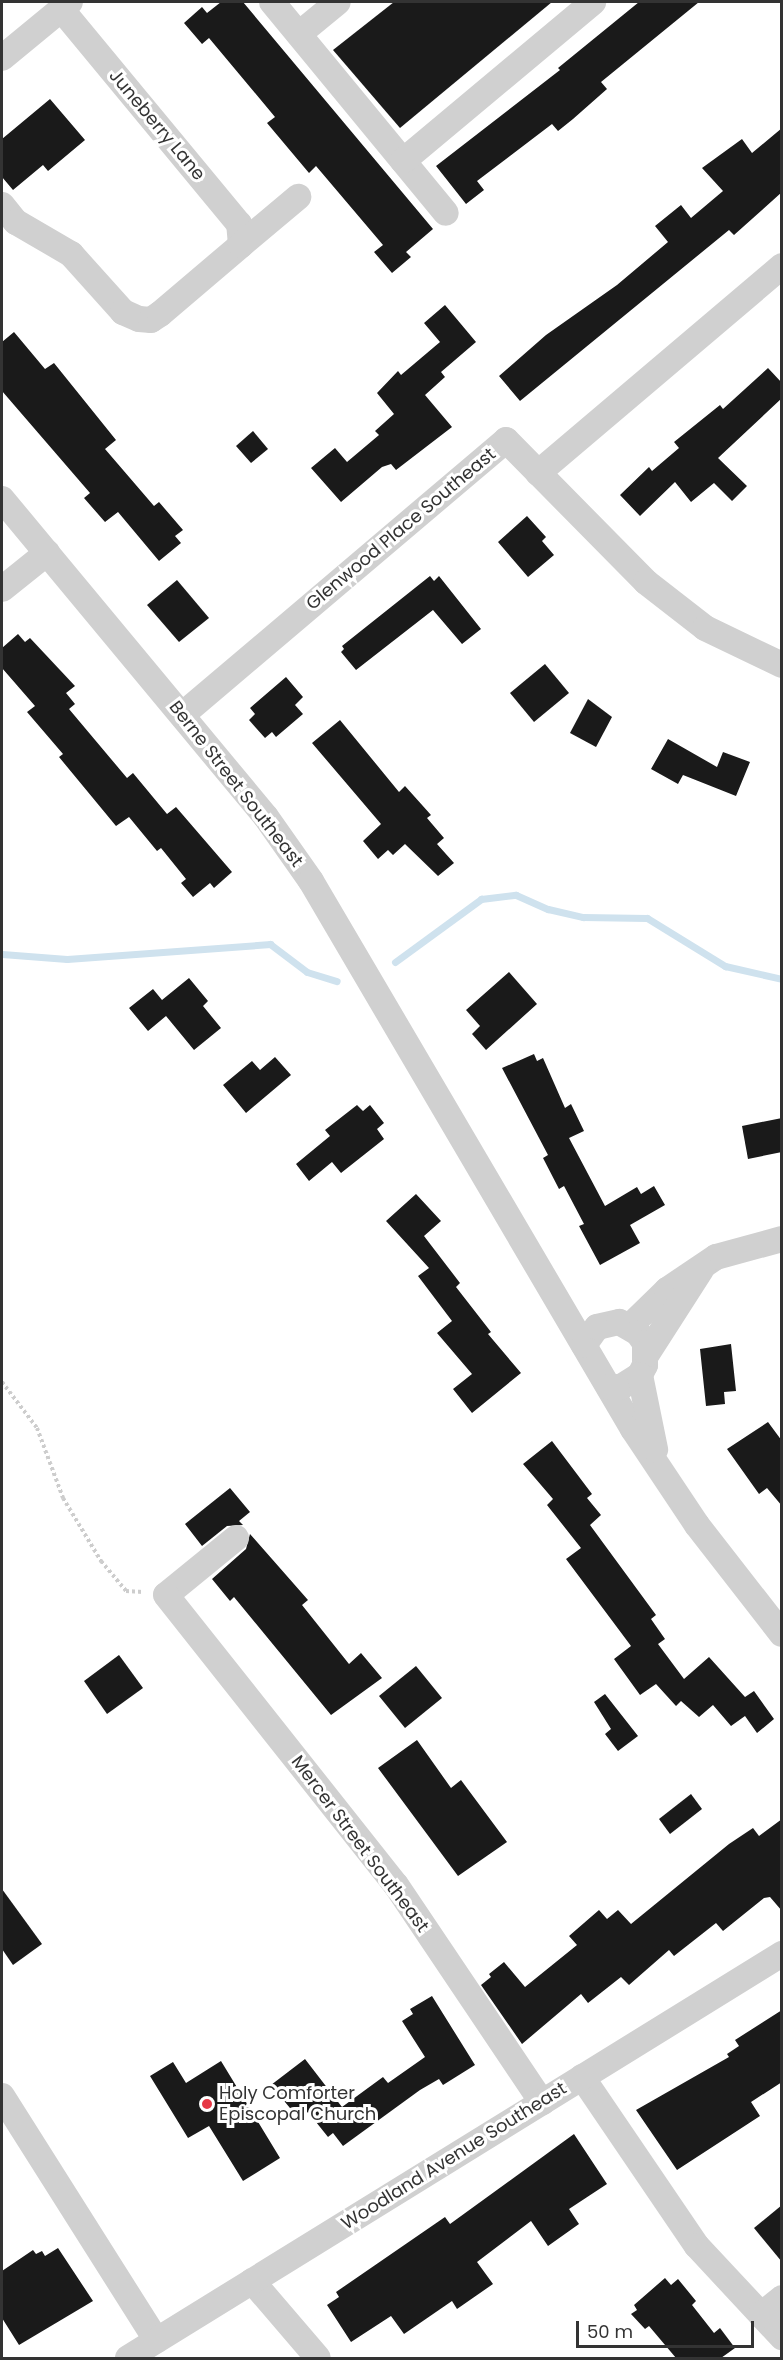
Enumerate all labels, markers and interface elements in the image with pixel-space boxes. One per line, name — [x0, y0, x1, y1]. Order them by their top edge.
street label: Juneberry Lane — [104, 65, 210, 185]
street label: Glenwood Place Southeast — [302, 443, 500, 615]
street label: Berne Street Southeast — [164, 697, 308, 871]
street label: Mercer Street Southeast — [287, 1751, 433, 1937]
street label: Woodland Avenue Southeast — [338, 2078, 570, 2234]
place label: Holy Comforter Episcopal Church — [219, 2083, 376, 2126]
marker: Holy Comforter Episcopal Church — [200, 2097, 214, 2111]
scale bar — [579, 2309, 758, 2347]
text: 50 m — [587, 2319, 633, 2344]

